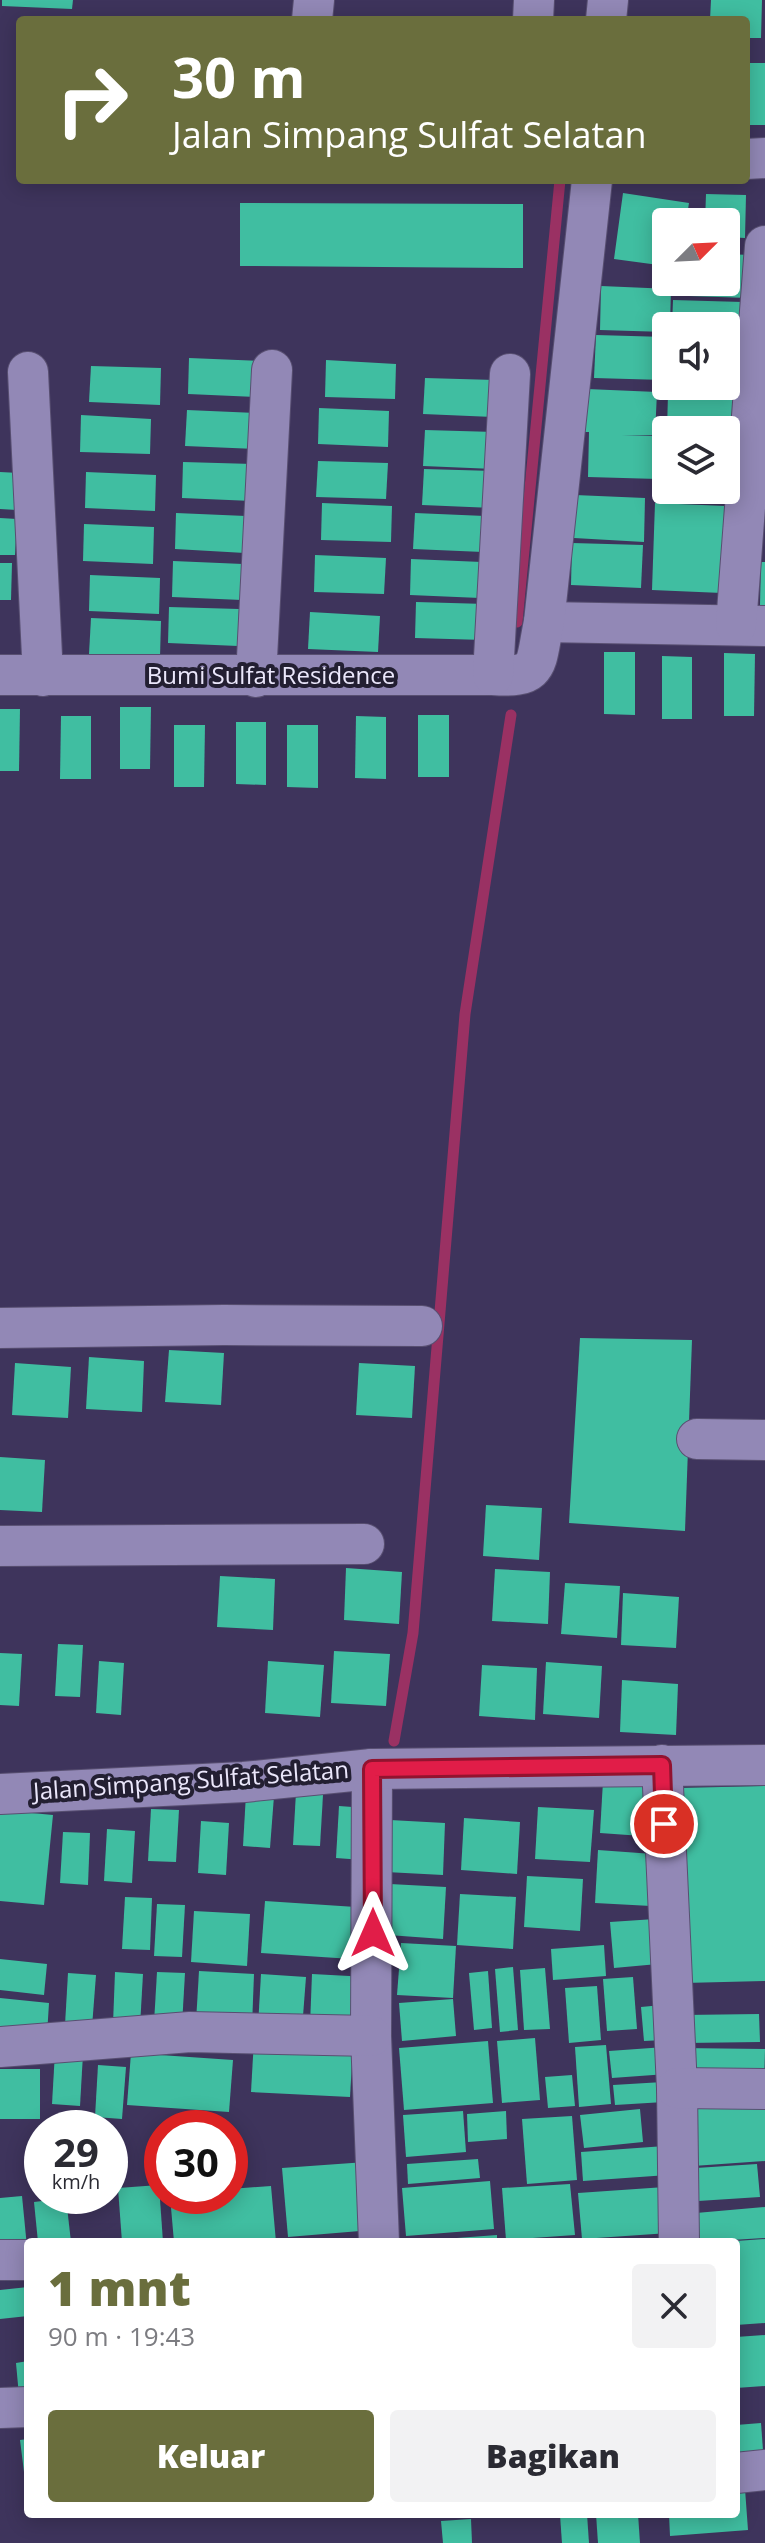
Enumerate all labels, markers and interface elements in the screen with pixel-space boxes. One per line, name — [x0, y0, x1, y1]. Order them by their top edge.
text: 30 m — [172, 38, 306, 114]
icon: right — [40, 48, 144, 152]
text: Jalan Simpang Sulfat Selatan — [172, 110, 647, 159]
north arrow — [652, 208, 740, 296]
map controls — [652, 208, 740, 504]
button: sound — [652, 312, 740, 400]
button: layers — [652, 416, 740, 504]
street label: Bumi Sulfat Residence — [147, 658, 395, 691]
street label: Jalan Simpang Sulfat Selatan — [30, 1752, 350, 1807]
pin — [630, 1790, 698, 1858]
icon: arrive — [642, 1802, 686, 1846]
position arrow — [331, 1891, 415, 1975]
speed limit sign: 30 — [144, 2110, 248, 2214]
text: 29 — [53, 2124, 99, 2179]
text: km/h — [52, 2168, 100, 2195]
text: 1 mnt — [48, 2255, 191, 2320]
button: close — [632, 2264, 716, 2348]
text: 90 m · 19:43 — [48, 2318, 195, 2354]
button: Keluar — [48, 2410, 374, 2502]
button: Bagikan — [390, 2410, 716, 2502]

